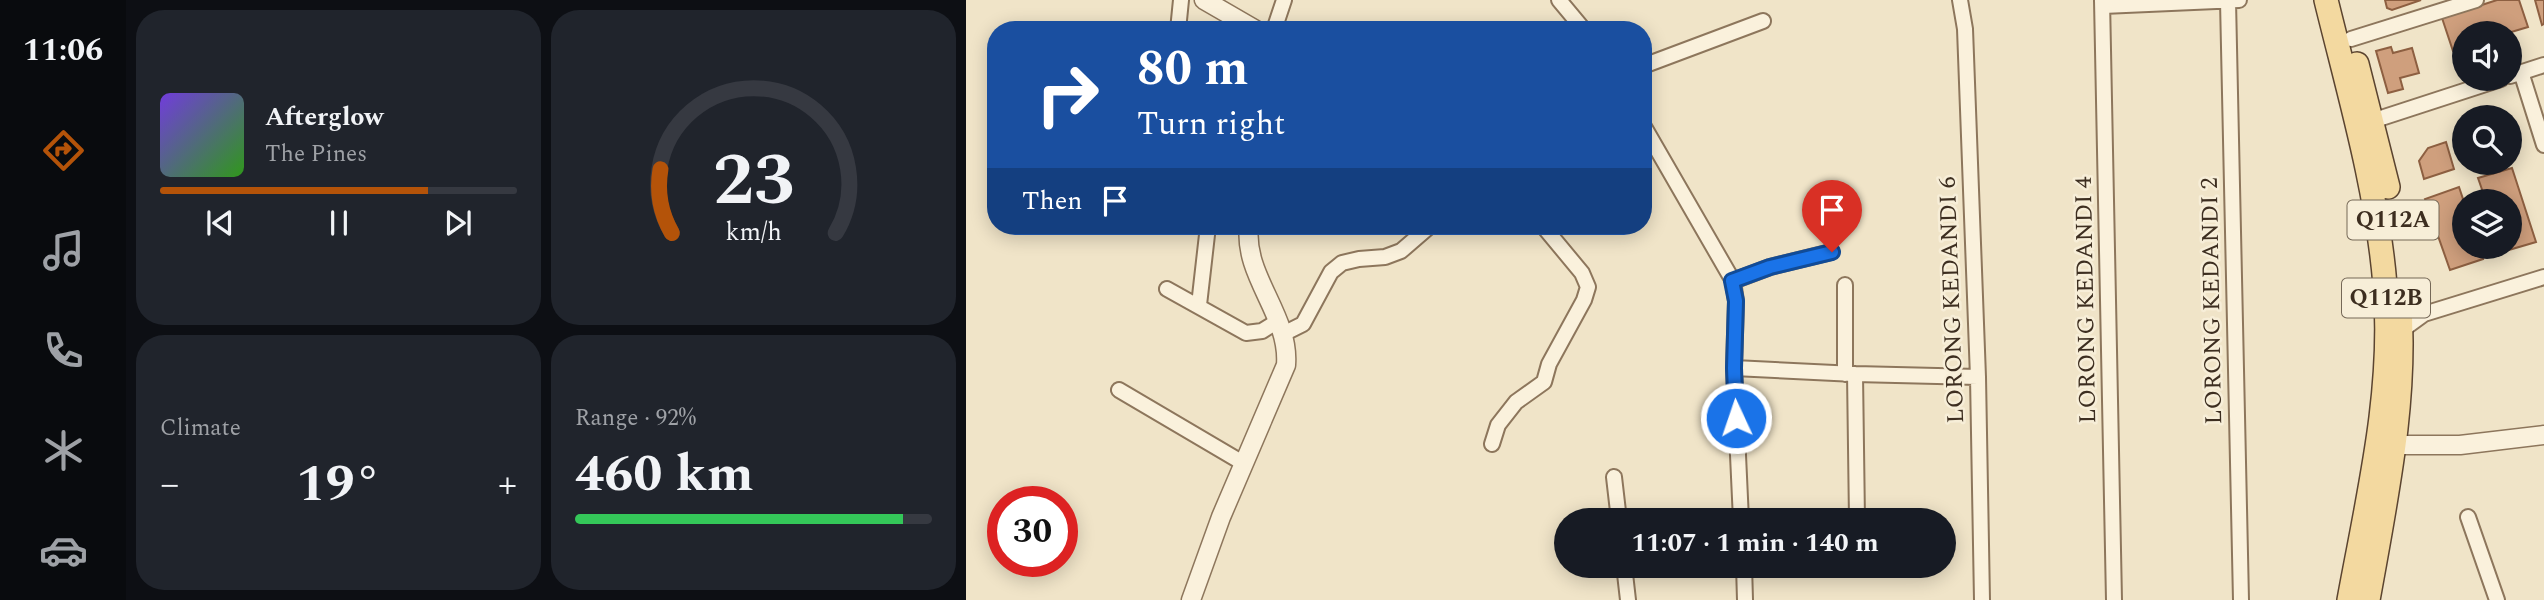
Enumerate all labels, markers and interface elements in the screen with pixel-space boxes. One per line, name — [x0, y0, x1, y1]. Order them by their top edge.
map controls — [2452, 21, 2522, 259]
button: sound — [2452, 21, 2522, 91]
text: 11:06 — [23, 26, 103, 75]
text: 80 m — [1137, 32, 1248, 107]
icon: right — [1022, 49, 1113, 140]
text: Afterglow — [265, 97, 384, 137]
text: Turn right — [1137, 100, 1285, 149]
button: search — [2452, 105, 2522, 175]
icon: directions — [39, 126, 88, 175]
text: 23 — [713, 127, 794, 238]
text: The Pines — [265, 137, 367, 172]
street label: LORONG KEDANDI 6 — [1930, 176, 1974, 424]
street label: LORONG KEDANDI 4 — [2066, 176, 2106, 424]
street label: LORONG KEDANDI 2 — [2192, 177, 2232, 425]
pin — [1802, 180, 1862, 252]
text: Then — [1022, 181, 1082, 221]
icon: arrive — [1096, 182, 1134, 220]
button: layers — [2452, 189, 2522, 259]
icon: arrive — [1813, 191, 1851, 229]
road number: Q112A — [2348, 200, 2438, 240]
icon: previous — [201, 204, 239, 242]
icon: pause — [320, 204, 358, 242]
icon: next — [439, 204, 477, 242]
text: km/h — [725, 214, 782, 252]
icon: music — [39, 226, 88, 275]
road number: Q112B — [2342, 278, 2430, 318]
icon: phone — [39, 326, 88, 375]
position arrow — [1699, 381, 1773, 455]
text: Range · 92% — [575, 401, 696, 436]
text: Climate — [160, 411, 241, 446]
icon: climate — [39, 426, 88, 475]
text: 460 km — [575, 435, 754, 514]
text: 19° — [296, 445, 381, 524]
text: − — [160, 456, 179, 514]
text: + — [498, 456, 517, 514]
speed limit sign: 30 — [987, 486, 1078, 577]
text: 11:07 · 1 min · 140 m — [1631, 523, 1879, 563]
icon: car — [39, 526, 88, 575]

